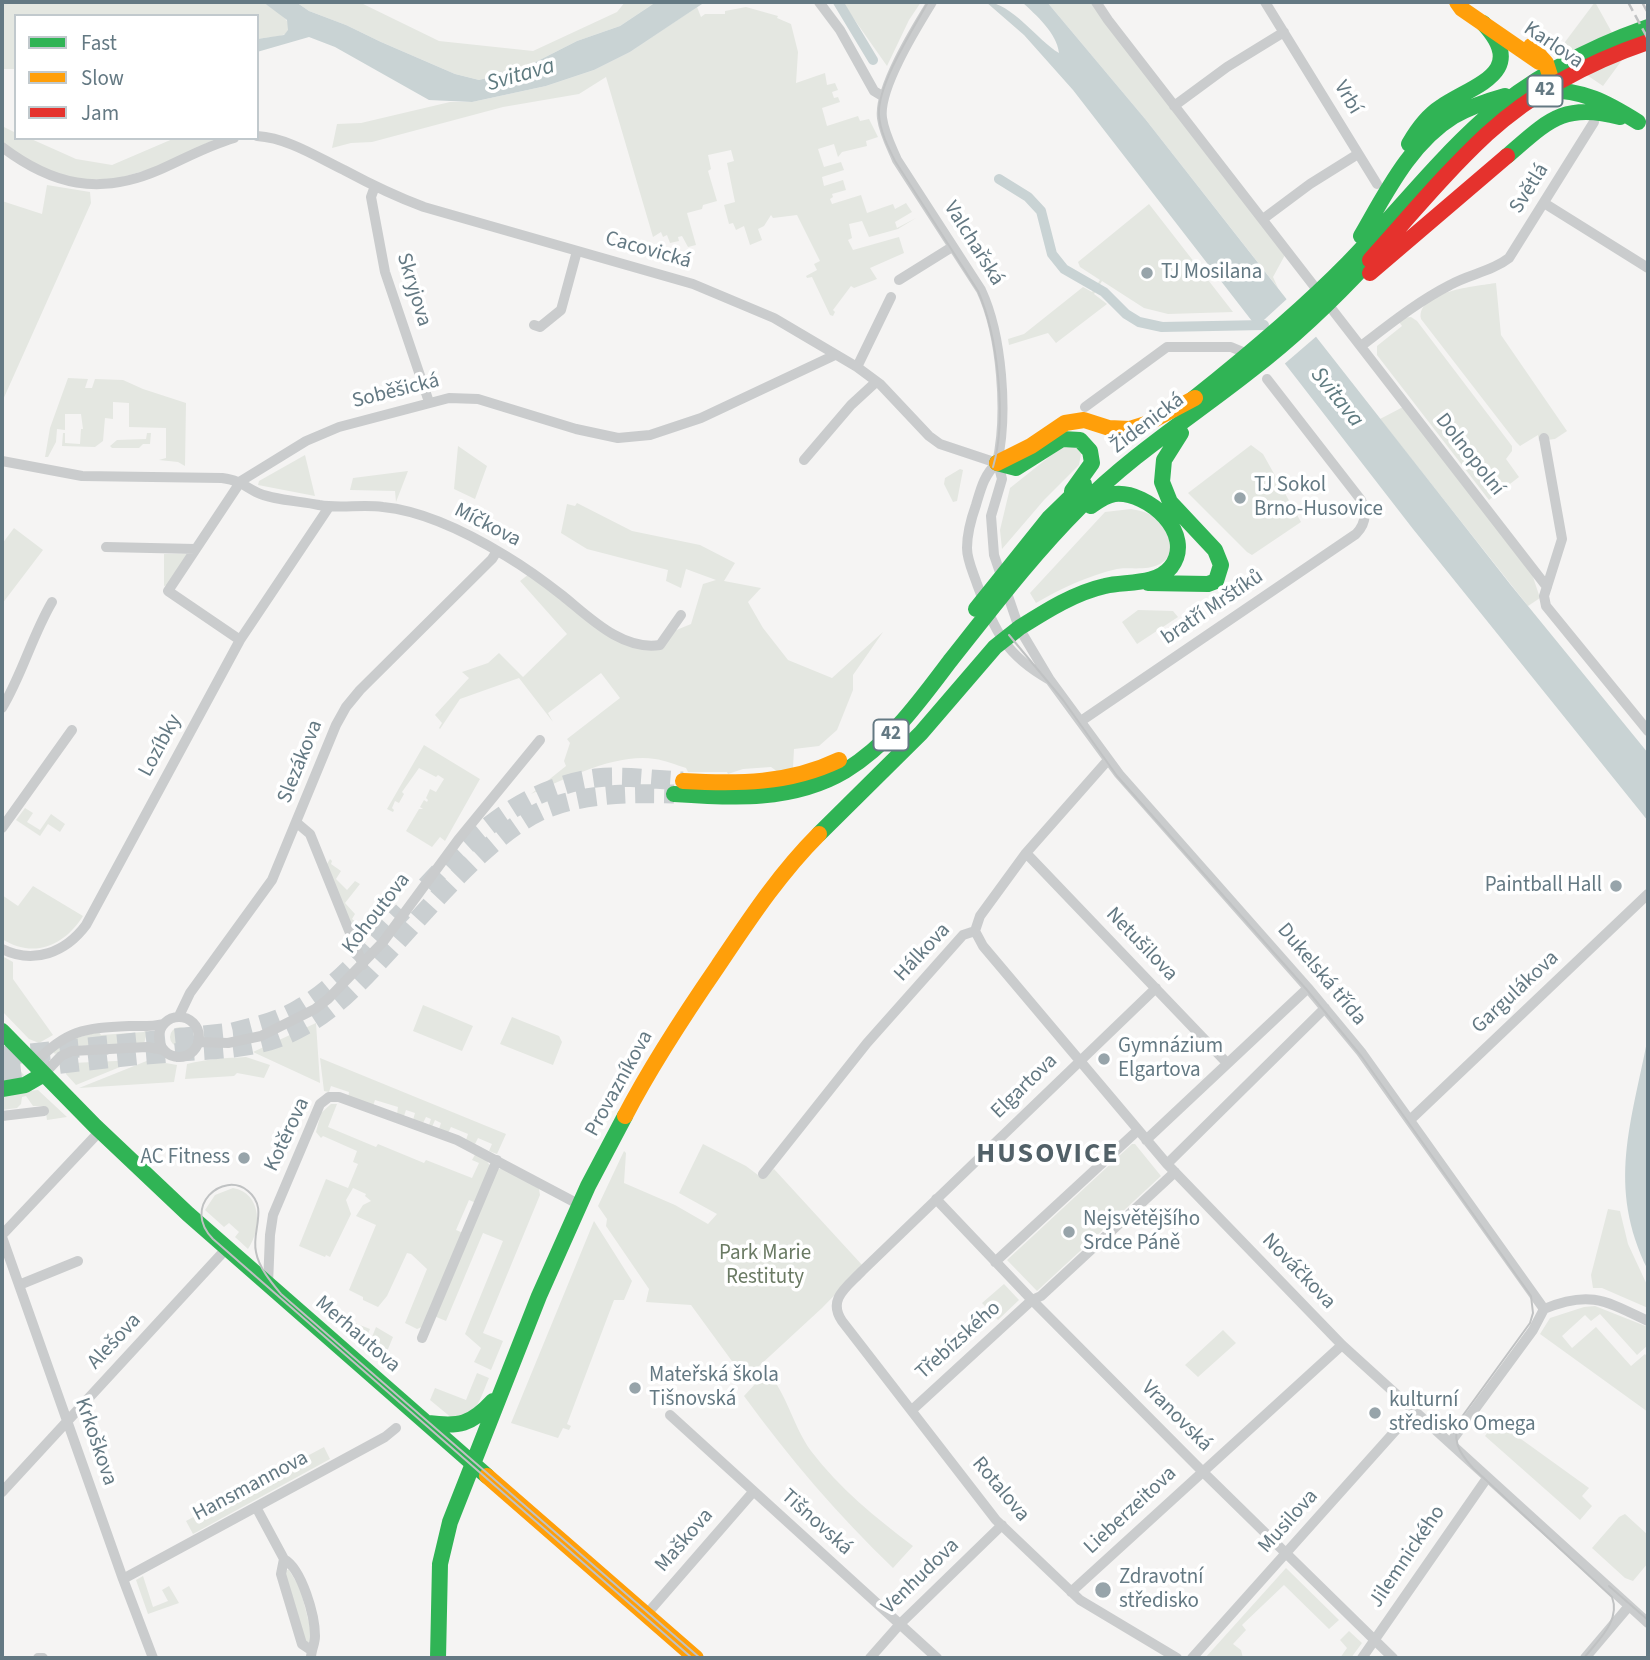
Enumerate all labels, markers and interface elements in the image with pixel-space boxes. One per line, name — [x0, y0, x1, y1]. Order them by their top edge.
legend — [14, 14, 259, 140]
street label: Karlova — [1518, 17, 1588, 75]
text: Fast — [81, 28, 117, 58]
water label: Svitava — [484, 53, 558, 99]
text: Slow — [81, 63, 124, 93]
road number: 42 — [1528, 76, 1562, 106]
street label: Vrbí — [1327, 77, 1367, 119]
text: Jam — [81, 98, 119, 128]
street label: Světlá — [1505, 159, 1555, 219]
street label: Valchařská — [937, 197, 1009, 291]
street label: Cacovická — [602, 227, 694, 275]
street label: Skryjova — [390, 250, 436, 330]
place label: TJ Mosilana — [1161, 260, 1262, 286]
marker: TJ Mosilana — [1139, 265, 1155, 281]
water label: Svitava — [1303, 362, 1369, 434]
street label: Soběšická — [350, 369, 442, 415]
street label: Židenická — [1106, 388, 1190, 460]
street label: Dolnopolní — [1429, 409, 1509, 501]
place label: TJ Sokol Brno-Husovice — [1254, 473, 1383, 523]
marker: TJ Sokol Brno-Husovice — [1232, 490, 1248, 506]
street label: Míčkova — [450, 499, 524, 553]
street label: bratří Mrštíků — [1157, 565, 1269, 651]
street label: Lozíbky — [134, 710, 188, 782]
street label: Slezákova — [273, 717, 329, 807]
road number: 42 — [874, 720, 908, 750]
street label: Kohoutova — [338, 869, 416, 959]
place label: Paintball Hall — [1485, 873, 1602, 899]
marker: Paintball Hall — [1608, 878, 1624, 894]
street label: Netušilova — [1100, 903, 1182, 987]
street label: Hálkova — [890, 918, 956, 988]
street label: Dukelská třída — [1271, 919, 1371, 1031]
street label: Gargulákova — [1467, 946, 1565, 1040]
street label: Provazníkova — [581, 1027, 659, 1141]
place label: Gymnázium Elgartova — [1118, 1034, 1223, 1084]
street label: Elgartova — [987, 1049, 1063, 1125]
marker: Gymnázium Elgartova — [1096, 1051, 1112, 1067]
street label: Kotěrova — [260, 1094, 316, 1176]
district label: HUSOVICE — [977, 1139, 1119, 1173]
place label: AC Fitness — [140, 1145, 230, 1171]
marker: AC Fitness — [236, 1150, 252, 1166]
place label: Nejsvětějšího Srdce Páně — [1083, 1207, 1200, 1257]
marker: Nejsvětějšího Srdce Páně — [1061, 1224, 1077, 1240]
street label: Nováčkova — [1256, 1229, 1340, 1315]
park label: Park Marie Restituty — [719, 1241, 811, 1291]
street label: Merhautova — [309, 1291, 405, 1379]
street label: Třebízského — [911, 1296, 1007, 1386]
street label: Alešova — [83, 1309, 147, 1375]
place label: Mateřská škola Tišnovská — [649, 1363, 779, 1413]
street label: Vranovská — [1135, 1376, 1217, 1458]
marker: Mateřská škola Tišnovská — [627, 1380, 643, 1396]
place label: kulturní středisko Omega — [1389, 1388, 1536, 1438]
street label: Krkoškova — [68, 1395, 122, 1489]
marker: kulturní středisko Omega — [1367, 1405, 1383, 1421]
street label: Hansmannova — [189, 1446, 313, 1528]
street label: Rotalova — [966, 1453, 1034, 1527]
street label: Lieberzeitova — [1079, 1462, 1183, 1560]
street label: Tišnovská — [775, 1484, 857, 1562]
street label: Musilova — [1254, 1485, 1324, 1559]
street label: Jilemnického — [1365, 1501, 1451, 1613]
street label: Maškova — [651, 1504, 719, 1578]
street label: Venhudova — [877, 1534, 965, 1620]
place label: Zdravotní středisko — [1119, 1565, 1203, 1615]
marker: Zdravotní středisko — [1093, 1580, 1113, 1600]

